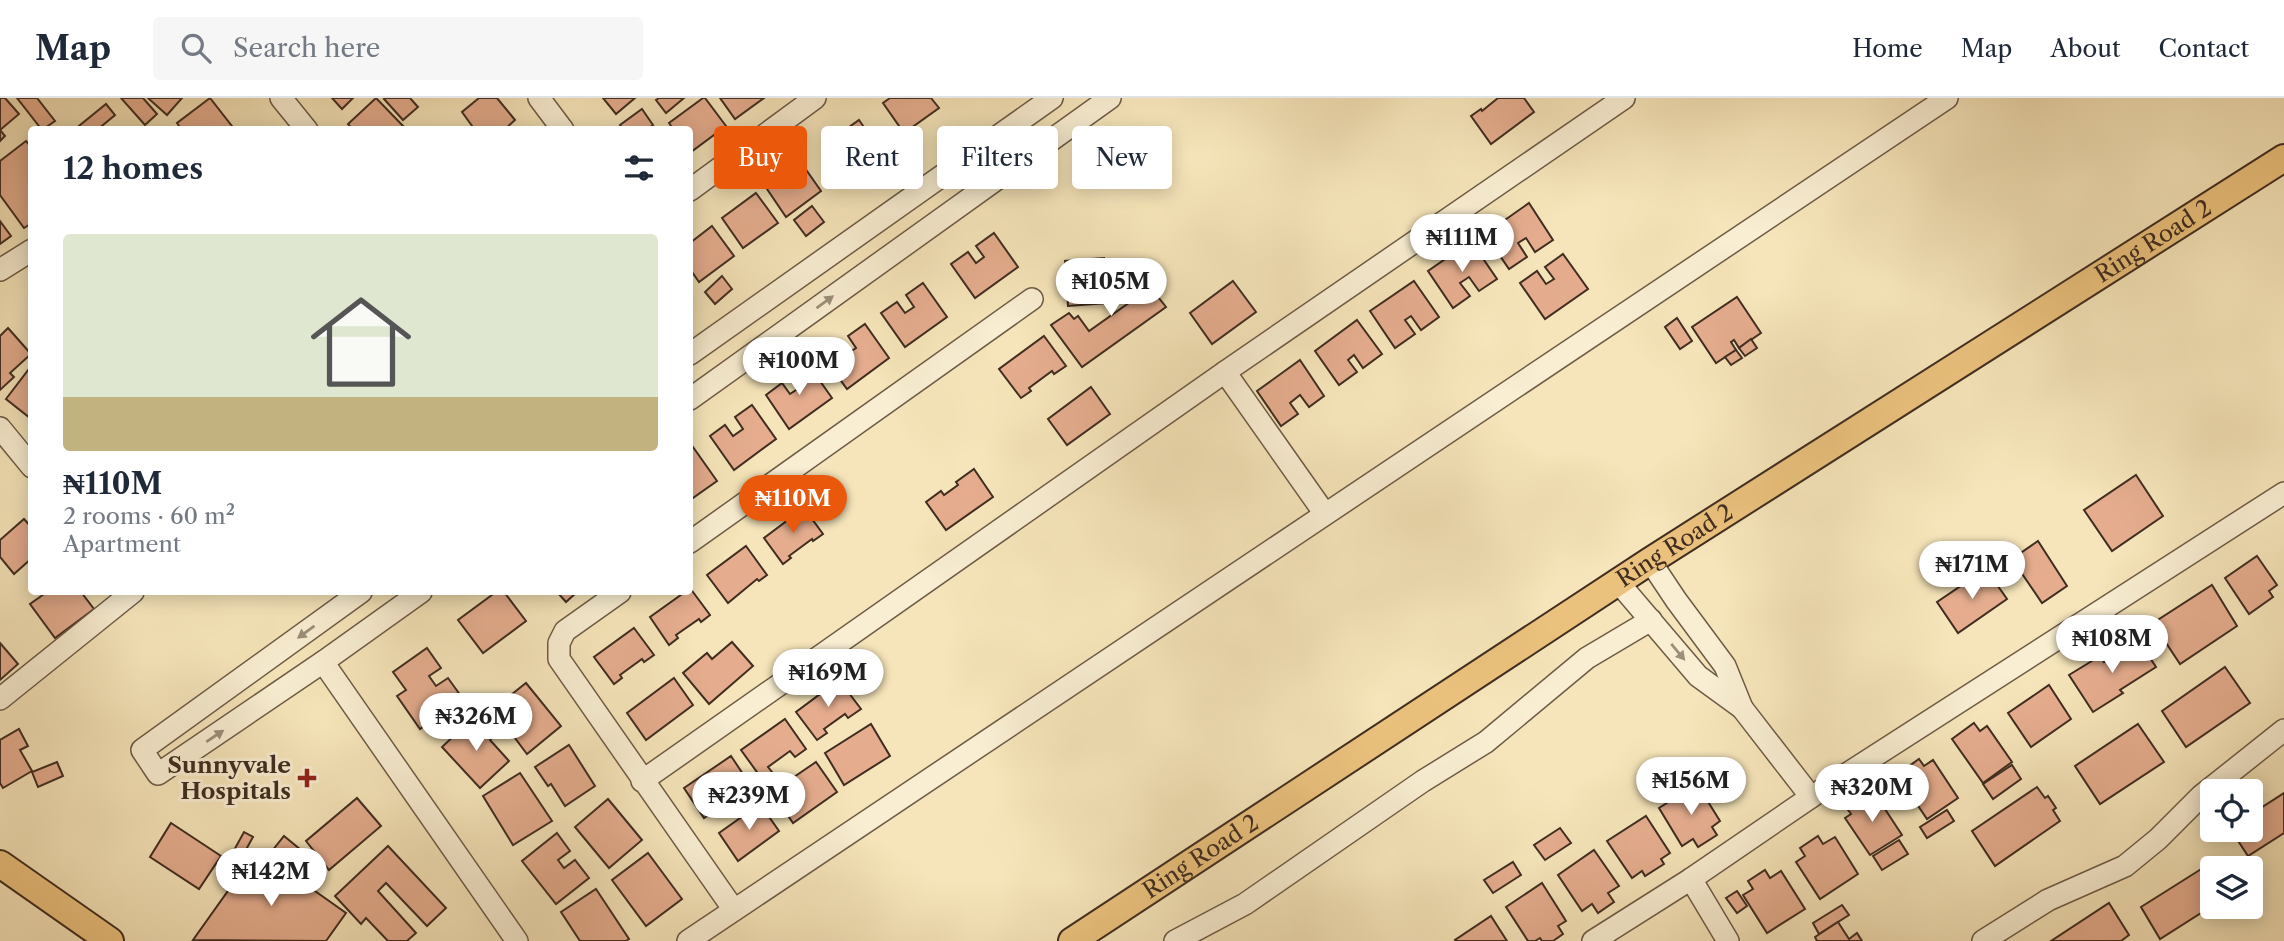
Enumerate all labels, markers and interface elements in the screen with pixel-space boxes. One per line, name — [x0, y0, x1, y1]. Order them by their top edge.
search box — [153, 17, 643, 80]
text: Map — [35, 28, 111, 69]
icon: search — [177, 29, 215, 67]
text: Search here — [233, 32, 380, 64]
text: Home — [1852, 34, 1923, 63]
text: Map — [1961, 34, 2012, 63]
text: About — [2050, 34, 2121, 63]
text: Contact — [2159, 34, 2249, 63]
chip: Buy — [714, 126, 807, 189]
chip: Rent — [821, 126, 923, 189]
chip: Filters — [937, 126, 1058, 189]
chip: New — [1072, 126, 1172, 189]
icon: filters — [620, 149, 658, 187]
text: 12 homes — [63, 150, 203, 187]
street label: Ring Road 2 — [2090, 194, 2217, 289]
pin: ₦111M — [1413, 214, 1511, 274]
text: ₦111M — [1426, 223, 1498, 251]
pin: ₦105M — [1062, 258, 1160, 318]
text: ₦105M — [1072, 267, 1150, 295]
icon: home — [298, 279, 424, 405]
one-way arrow — [816, 295, 834, 309]
pin: ₦100M — [750, 338, 848, 397]
text: ₦100M — [759, 346, 839, 374]
text: ₦110M — [63, 465, 162, 502]
pin: ₦110M — [744, 476, 842, 535]
text: ₦110M — [755, 484, 831, 512]
street label: Ring Road 2 — [1611, 498, 1738, 593]
text: 2 rooms · 60 m² — [63, 502, 235, 530]
text: Apartment — [63, 530, 181, 558]
pin: ₦171M — [1923, 542, 2021, 601]
text: ₦171M — [1935, 550, 2009, 578]
pin: ₦108M — [2063, 616, 2161, 675]
one-way arrow — [297, 624, 315, 638]
text: ₦108M — [2072, 624, 2152, 652]
one-way arrow — [1670, 644, 1685, 661]
pin: ₦169M — [779, 650, 877, 709]
text: ₦169M — [789, 658, 867, 686]
pin: ₦326M — [427, 694, 525, 753]
text: ₦326M — [435, 702, 517, 730]
one-way arrow — [205, 729, 224, 742]
place label: Sunnyvale Hospitals — [167, 751, 291, 805]
pin: ₦156M — [1642, 758, 1740, 817]
pin: ₦320M — [1823, 764, 1921, 824]
text: ₦156M — [1652, 766, 1730, 794]
marker: Sunnyvale Hospitals — [297, 768, 317, 788]
pin: ₦239M — [700, 772, 798, 832]
text: ₦320M — [1831, 773, 1913, 801]
map controls — [2200, 779, 2263, 919]
button: locate — [2200, 779, 2263, 842]
text: ₦239M — [708, 781, 790, 809]
street label: Ring Road 2 — [1138, 808, 1264, 905]
pin: ₦142M — [222, 848, 320, 908]
button: layers — [2200, 856, 2263, 919]
text: ₦142M — [232, 857, 310, 885]

